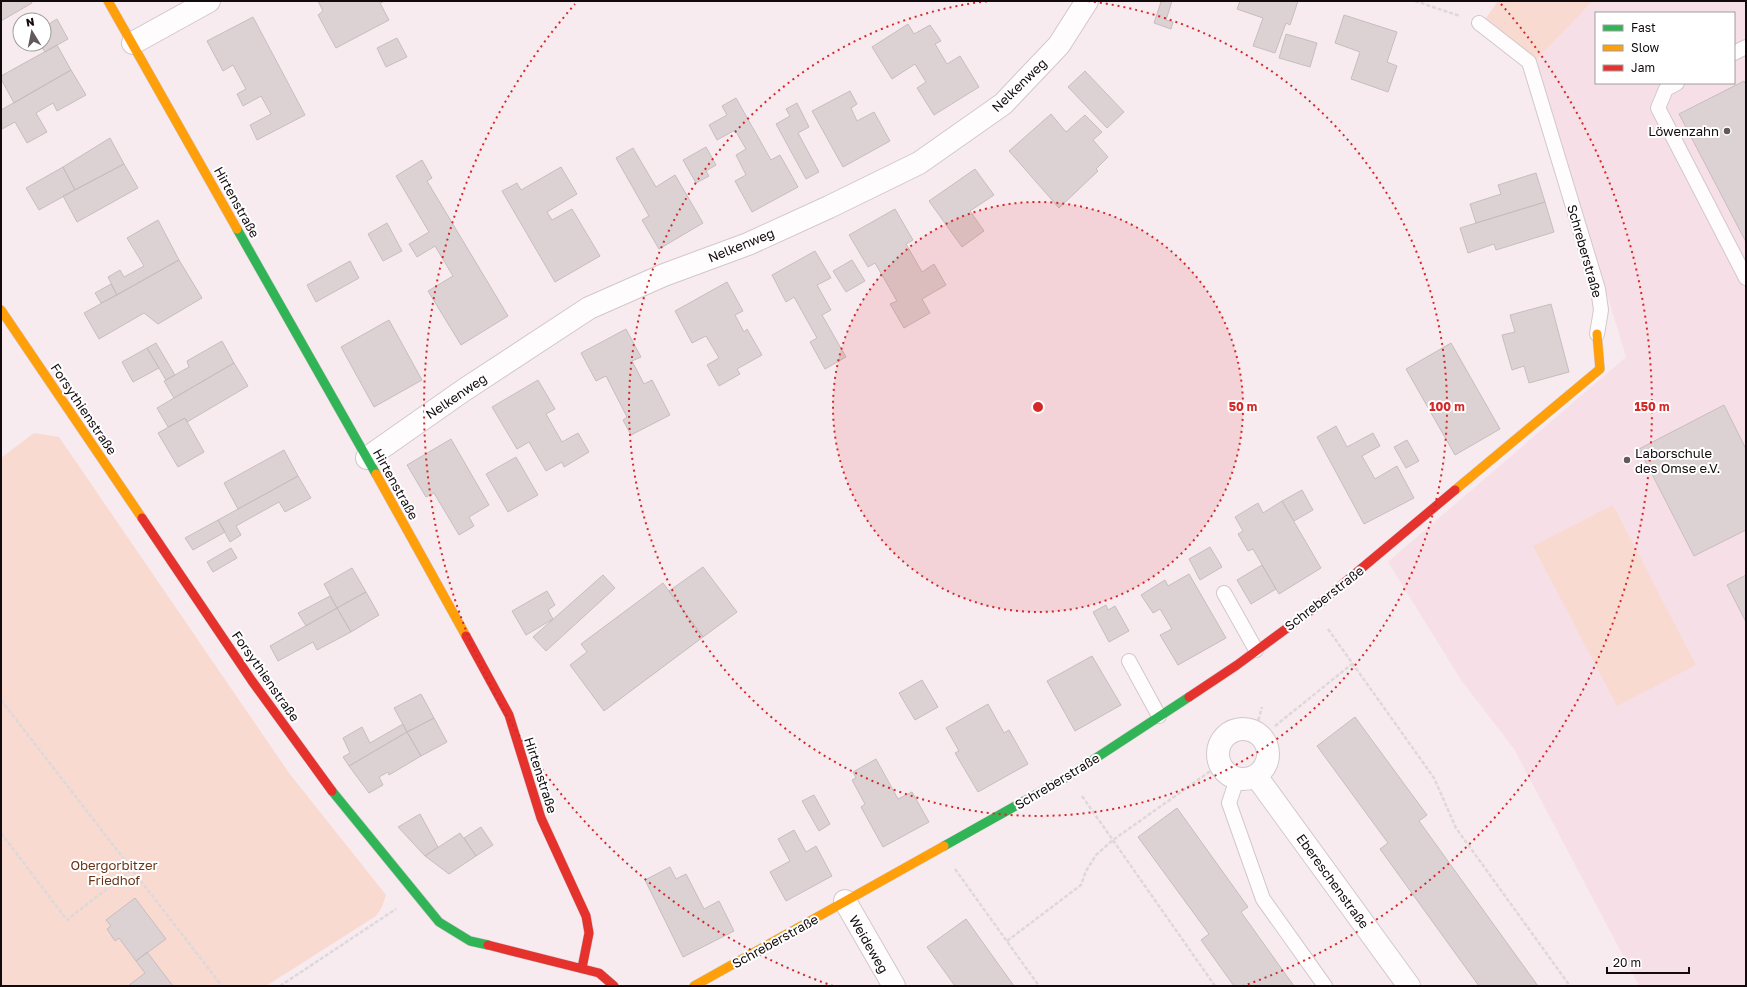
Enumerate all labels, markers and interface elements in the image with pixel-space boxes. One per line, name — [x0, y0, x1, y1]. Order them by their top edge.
north arrow — [12, 12, 52, 52]
legend — [1595, 12, 1735, 84]
text: N — [25, 15, 35, 29]
text: Fast — [1631, 20, 1656, 35]
text: Slow — [1631, 40, 1659, 55]
street label: Nelkenweg — [988, 55, 1050, 115]
text: Jam — [1631, 60, 1655, 75]
place label: Löwenzahn — [1648, 123, 1719, 139]
marker: Löwenzahn — [1722, 126, 1732, 136]
street label: Hirtenstraße — [211, 164, 263, 240]
street label: Schreberstraße — [1564, 203, 1606, 299]
street label: Nelkenweg — [706, 224, 776, 266]
street label: Forsythienstraße — [48, 360, 120, 458]
street label: Nelkenweg — [423, 370, 489, 422]
text: 50 m — [1229, 399, 1257, 414]
text: 100 m — [1429, 399, 1465, 414]
text: 150 m — [1635, 399, 1669, 414]
centre of rings — [1031, 400, 1045, 414]
place label: Laborschule des Omse e.V. — [1635, 445, 1720, 476]
street label: Hirtenstraße — [370, 446, 422, 522]
marker: Laborschule des Omse e.V. — [1622, 455, 1632, 465]
street label: Schreberstraße — [1281, 562, 1367, 634]
street label: Forsythienstraße — [229, 628, 303, 724]
street label: Hirtenstraße — [521, 735, 561, 815]
street label: Schreberstraße — [1012, 749, 1102, 813]
street label: Ebereschenstraße — [1293, 831, 1373, 931]
park label: Obergorbitzer Friedhof — [70, 857, 158, 888]
street label: Schreberstraße — [729, 911, 821, 971]
street label: Weideweg — [846, 912, 892, 976]
scale bar — [1607, 949, 1689, 975]
text: 20 m — [1613, 955, 1641, 970]

